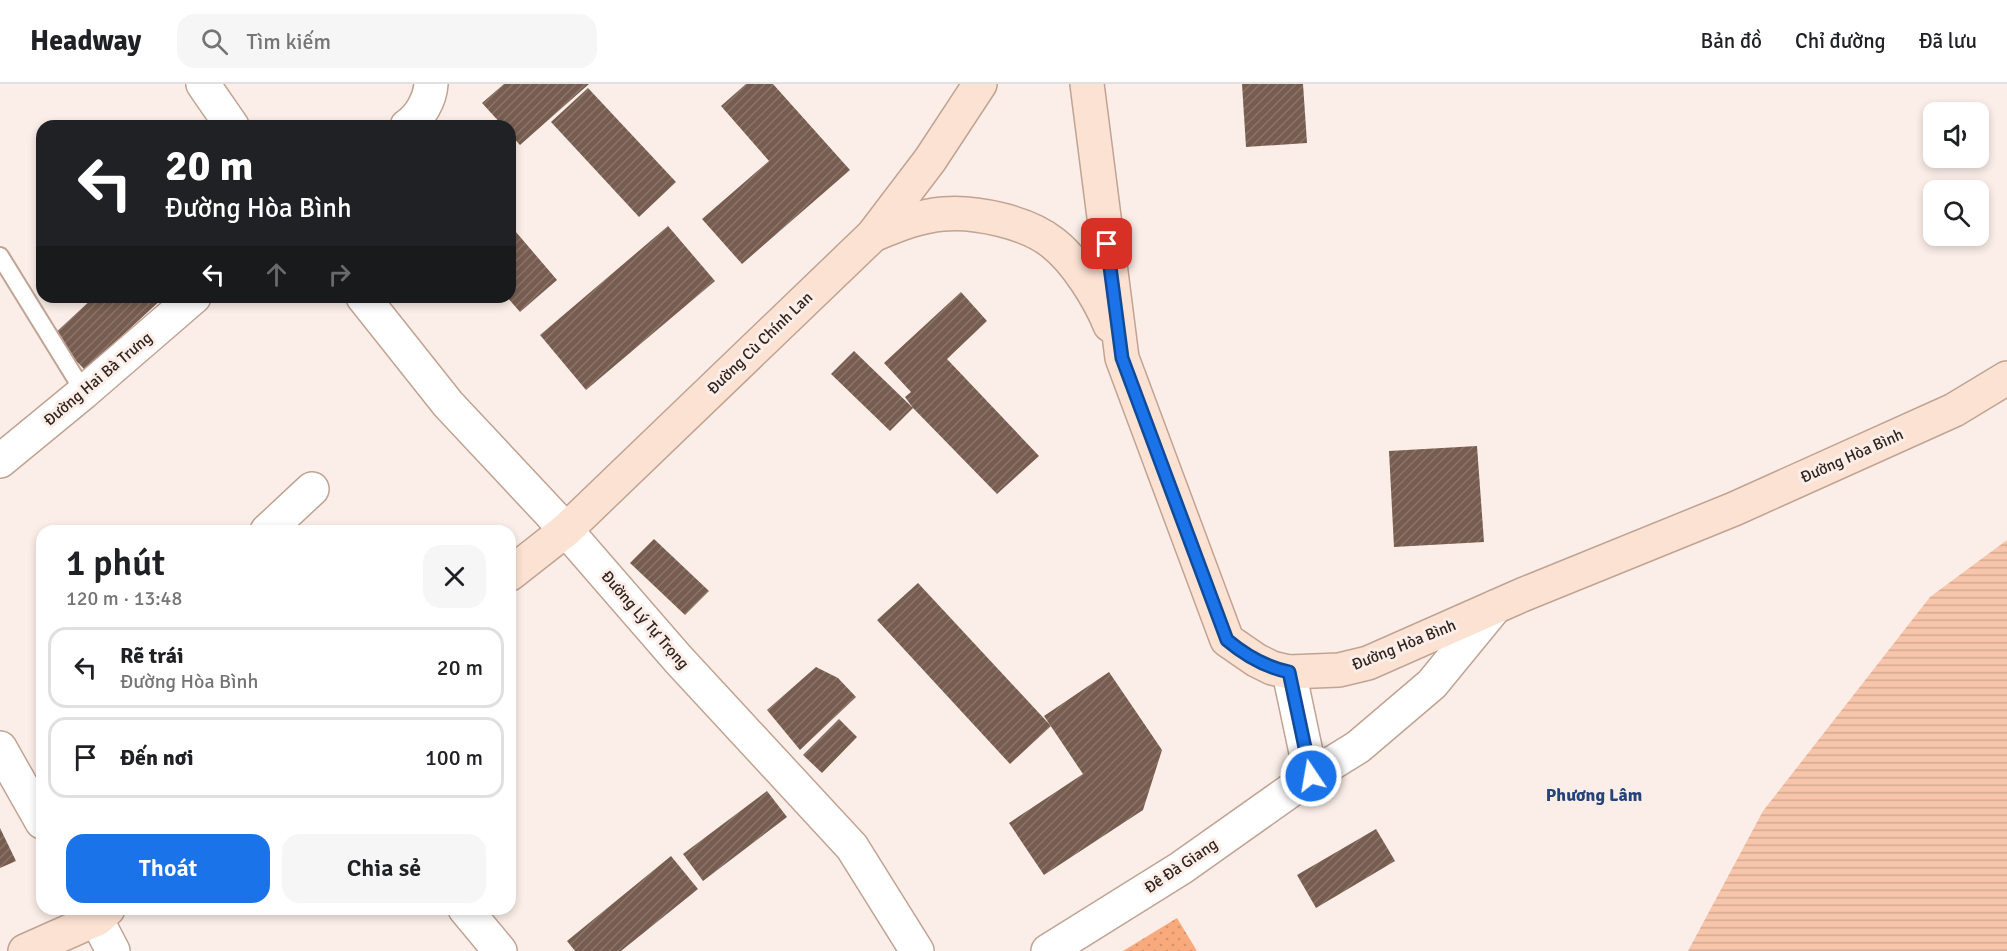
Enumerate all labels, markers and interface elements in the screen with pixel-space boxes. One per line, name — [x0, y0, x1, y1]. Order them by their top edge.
search box — [177, 14, 597, 68]
text: Headway — [30, 24, 141, 58]
icon: search — [198, 25, 231, 58]
text: Tìm kiếm — [246, 28, 331, 55]
text: Bản đồ — [1701, 28, 1762, 54]
text: Chỉ đường — [1795, 28, 1886, 54]
text: Đã lưu — [1919, 28, 1977, 54]
map controls — [1923, 102, 1989, 246]
button: sound — [1923, 102, 1989, 168]
text: 20 m — [165, 141, 254, 192]
icon: left — [66, 144, 144, 222]
button: search — [1923, 180, 1989, 246]
text: Đường Hòa Bình — [165, 192, 352, 225]
pin — [1081, 218, 1132, 269]
icon: arrive — [1090, 227, 1123, 260]
icon: left — [197, 258, 230, 291]
icon: ahead — [260, 258, 293, 291]
icon: right — [323, 258, 356, 291]
street label: Đường Cù Chính Lan — [703, 288, 817, 398]
street label: Đường Hai Bà Trưng — [40, 328, 156, 430]
street label: Đường Hòa Bình — [1797, 424, 1907, 488]
text: 1 phút — [66, 541, 165, 586]
button: close — [423, 545, 486, 608]
street label: Đường Lý Tự Trọng — [597, 567, 693, 673]
text: 120 m · 13:48 — [66, 586, 182, 611]
street label: Đường Hòa Bình — [1349, 615, 1459, 675]
text: Rẽ trái — [120, 642, 184, 669]
icon: left — [69, 651, 102, 684]
text: 20 m — [437, 654, 483, 681]
text: Đường Hòa Bình — [120, 669, 258, 694]
icon: arrive — [69, 741, 102, 774]
text: Đến nơi — [120, 744, 194, 771]
text: 100 m — [425, 744, 483, 771]
position arrow — [1279, 744, 1343, 808]
district label: Phương Lâm — [1546, 784, 1642, 806]
button: Thoát — [66, 834, 270, 903]
button: Chia sẻ — [282, 834, 486, 903]
street label: Đê Đà Giang — [1141, 834, 1221, 898]

